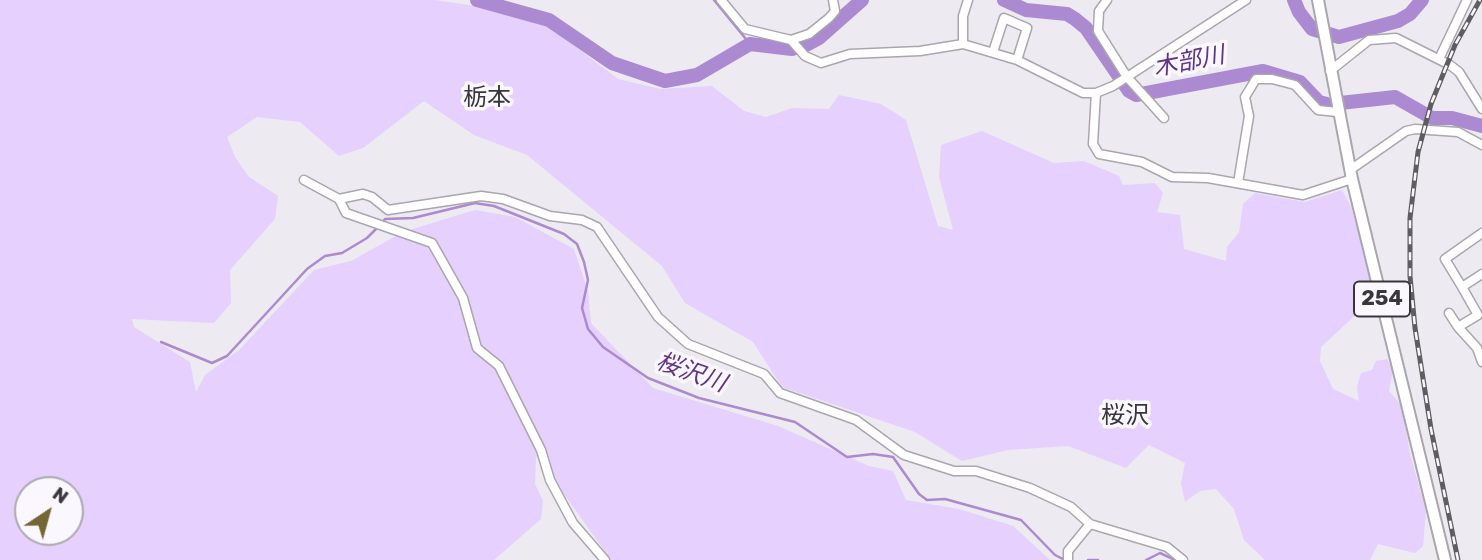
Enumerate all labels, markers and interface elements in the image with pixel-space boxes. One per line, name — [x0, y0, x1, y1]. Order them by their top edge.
water label: 木部川 — [1151, 41, 1227, 83]
district label: 栃本 — [463, 84, 511, 112]
road number: 254 — [1354, 282, 1410, 316]
water label: 桜沢川 — [652, 347, 730, 399]
district label: 桜沢 — [1101, 402, 1149, 430]
north arrow — [14, 476, 84, 546]
text: N — [48, 482, 73, 509]

